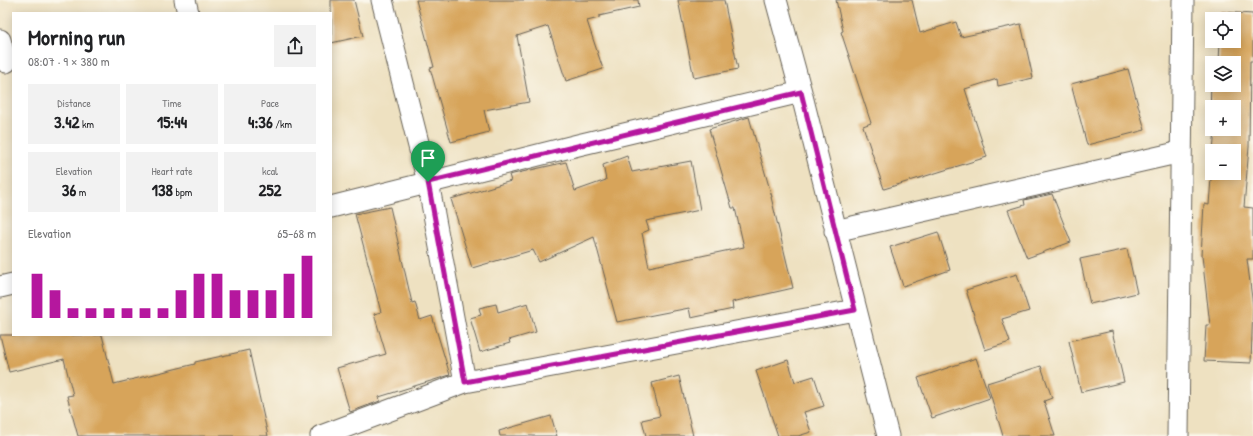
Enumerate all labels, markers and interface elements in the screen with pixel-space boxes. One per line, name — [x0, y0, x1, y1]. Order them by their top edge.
map controls — [1205, 12, 1241, 180]
button: locate — [1205, 12, 1241, 48]
text: Morning run — [28, 22, 125, 52]
button: share — [274, 25, 316, 67]
text: 08:07 · 9 × 380 m — [28, 52, 110, 70]
button: layers — [1205, 56, 1241, 92]
text: Distance — [57, 96, 91, 110]
text: Time — [162, 96, 182, 110]
text: Pace — [261, 96, 279, 110]
button: + — [1205, 100, 1241, 136]
text: 3.42 — [54, 110, 80, 133]
text: 15:44 — [157, 110, 187, 133]
text: 4:36 — [248, 110, 273, 133]
text: km — [80, 117, 94, 131]
text: /km — [273, 117, 292, 131]
pin — [411, 141, 445, 182]
button: − — [1205, 144, 1241, 180]
icon: arrive — [417, 147, 439, 169]
text: Elevation — [56, 164, 92, 178]
text: Heart rate — [151, 164, 193, 178]
text: kcal — [262, 164, 278, 178]
text: 36 — [62, 178, 76, 201]
text: 138 — [152, 178, 173, 201]
text: 252 — [258, 178, 282, 201]
text: m — [76, 185, 86, 199]
text: bpm — [173, 185, 192, 199]
text: Elevation — [28, 224, 71, 242]
text: 65–68 m — [277, 224, 316, 242]

